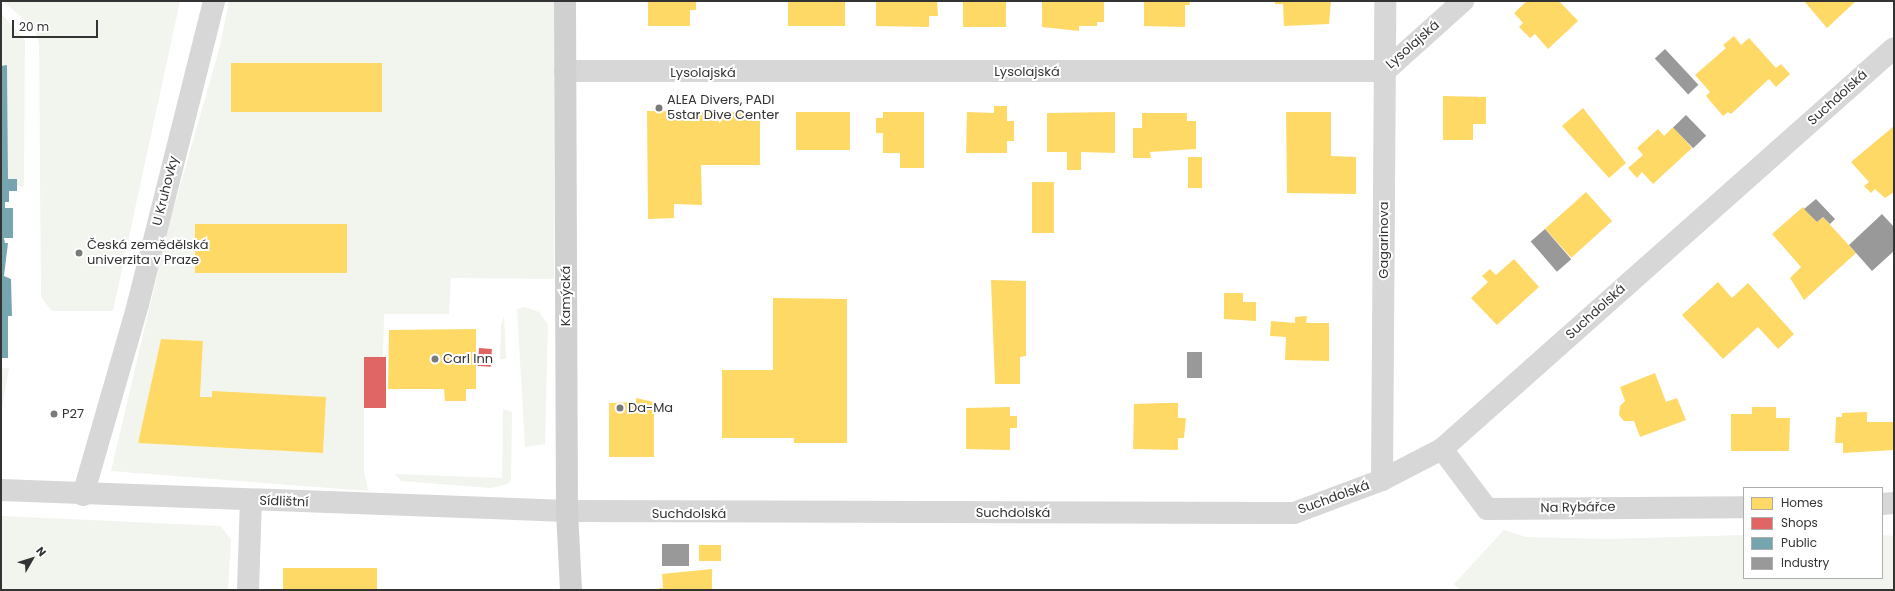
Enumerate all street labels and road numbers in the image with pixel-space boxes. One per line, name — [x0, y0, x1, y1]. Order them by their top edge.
street label: Lysolajská — [1383, 18, 1443, 72]
street label: Lysolajská — [994, 64, 1060, 80]
street label: Lysolajská — [670, 65, 736, 81]
street label: Suchdolská — [1805, 67, 1871, 129]
street label: U Kruhovky — [150, 155, 182, 227]
street label: Gagarinova — [1376, 201, 1392, 279]
street label: Kamýcká — [558, 266, 574, 326]
street label: Suchdolská — [1563, 281, 1629, 343]
street label: Suchdolská — [1296, 478, 1372, 518]
street label: Sídlištní — [259, 493, 309, 511]
street label: Na Rybářce — [1540, 500, 1616, 516]
street label: Suchdolská — [976, 505, 1050, 521]
street label: Suchdolská — [652, 506, 726, 522]

